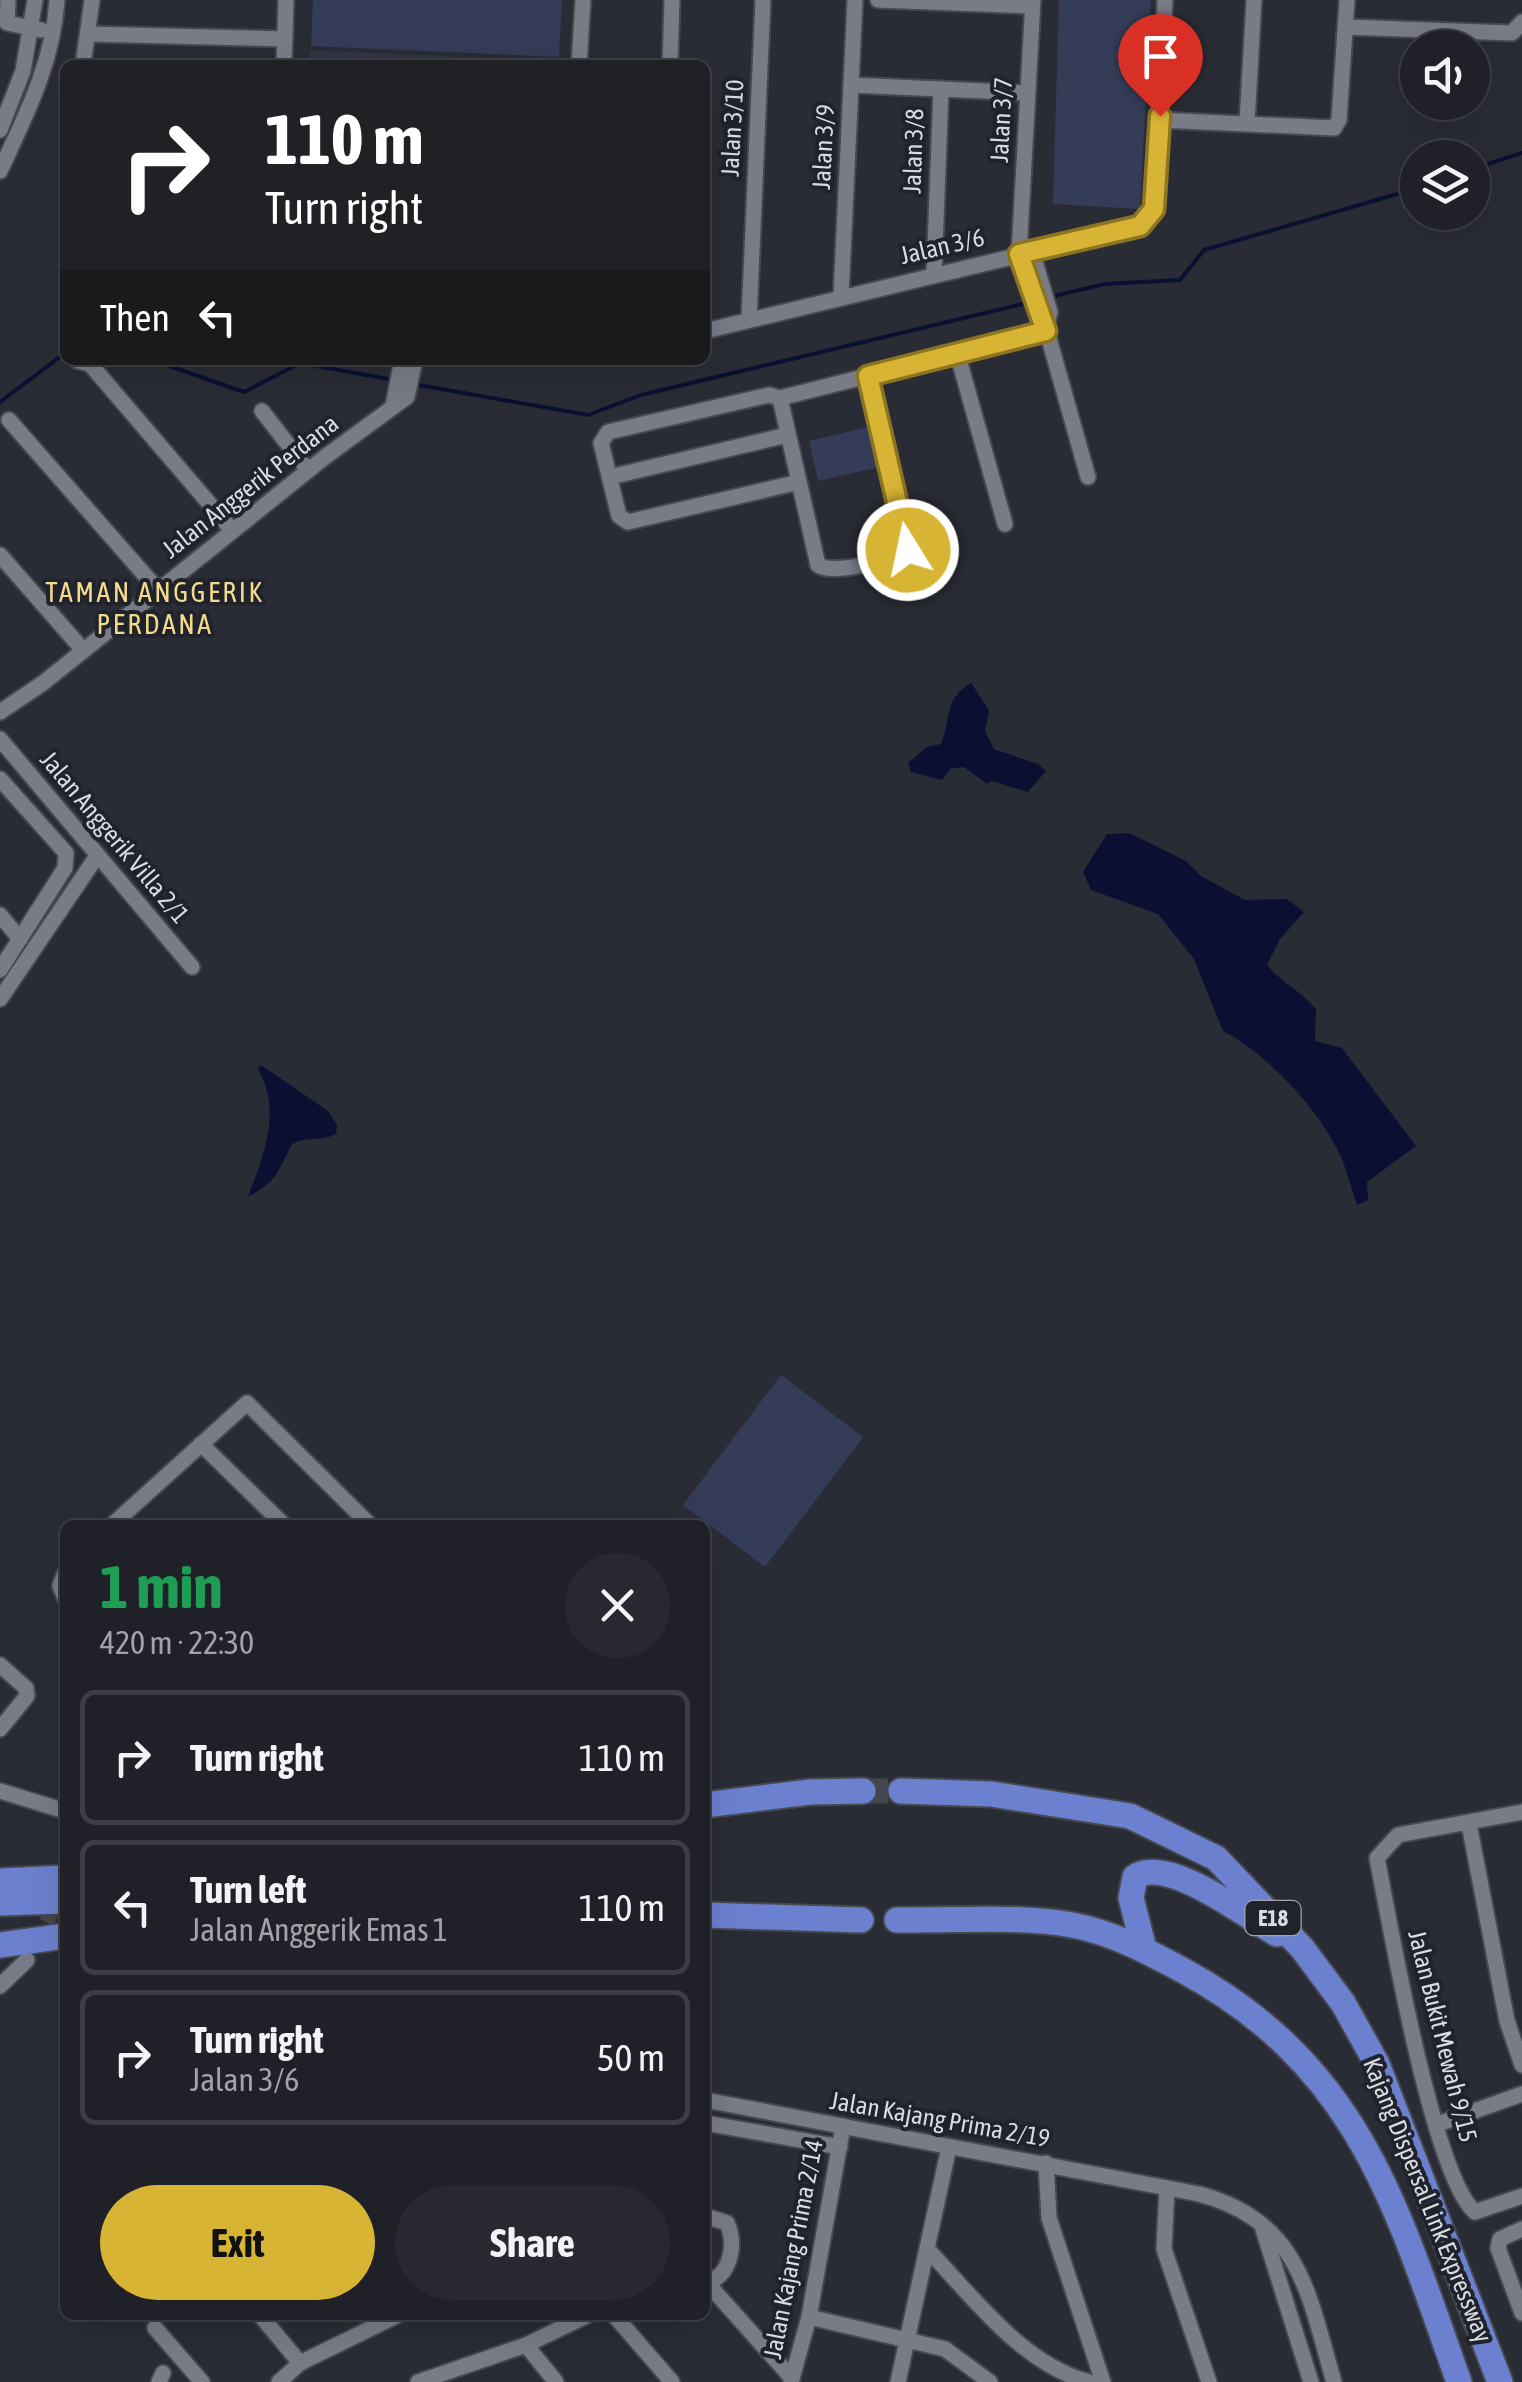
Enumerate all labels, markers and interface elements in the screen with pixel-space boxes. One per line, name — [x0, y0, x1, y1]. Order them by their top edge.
pin — [1118, 14, 1203, 117]
icon: arrive — [1133, 29, 1188, 84]
map controls — [1400, 30, 1490, 230]
button: sound — [1400, 30, 1490, 120]
street label: Jalan 3/7 — [985, 77, 1017, 163]
street label: Jalan 3/10 — [715, 79, 749, 177]
text: 110 m — [265, 99, 424, 179]
icon: right — [100, 100, 230, 230]
street label: Jalan 3/9 — [807, 104, 839, 190]
street label: Jalan 3/8 — [898, 108, 928, 194]
button: layers — [1400, 140, 1490, 230]
text: Turn right — [265, 182, 423, 234]
street label: Jalan 3/6 — [897, 223, 987, 269]
icon: left — [190, 290, 245, 345]
text: Then — [100, 296, 170, 339]
street label: Jalan Anggerik Perdana — [157, 409, 343, 563]
position arrow — [856, 498, 960, 602]
district label: TAMAN ANGGERIK PERDANA — [45, 576, 265, 640]
street label: Jalan Anggerik Villa 2/1 — [35, 745, 195, 929]
text: 1 min — [100, 1552, 223, 1621]
button: close — [565, 1553, 670, 1658]
text: 420 m · 22:30 — [100, 1624, 254, 1661]
icon: right — [105, 1730, 160, 1785]
text: Turn right — [190, 1736, 324, 1779]
text: 110 m — [579, 1736, 665, 1779]
text: Turn left — [190, 1868, 306, 1911]
icon: left — [105, 1880, 160, 1935]
text: 110 m — [579, 1886, 665, 1929]
road number: E18 — [1246, 1901, 1300, 1935]
text: Jalan Anggerik Emas 1 — [190, 1911, 448, 1948]
street label: Jalan Bukit Mewah 9/15 — [1403, 1927, 1483, 2145]
text: Turn right — [190, 2018, 324, 2061]
icon: right — [105, 2030, 160, 2085]
text: 50 m — [597, 2036, 665, 2079]
street label: Kajang Dispersal Link Expressway — [1358, 2054, 1498, 2346]
text: Jalan 3/6 — [190, 2061, 299, 2098]
street label: Jalan Kajang Prima 2/19 — [828, 2086, 1052, 2152]
street label: Jalan Kajang Prima 2/14 — [758, 2137, 828, 2361]
button: Exit — [100, 2185, 375, 2300]
button: Share — [395, 2185, 670, 2300]

